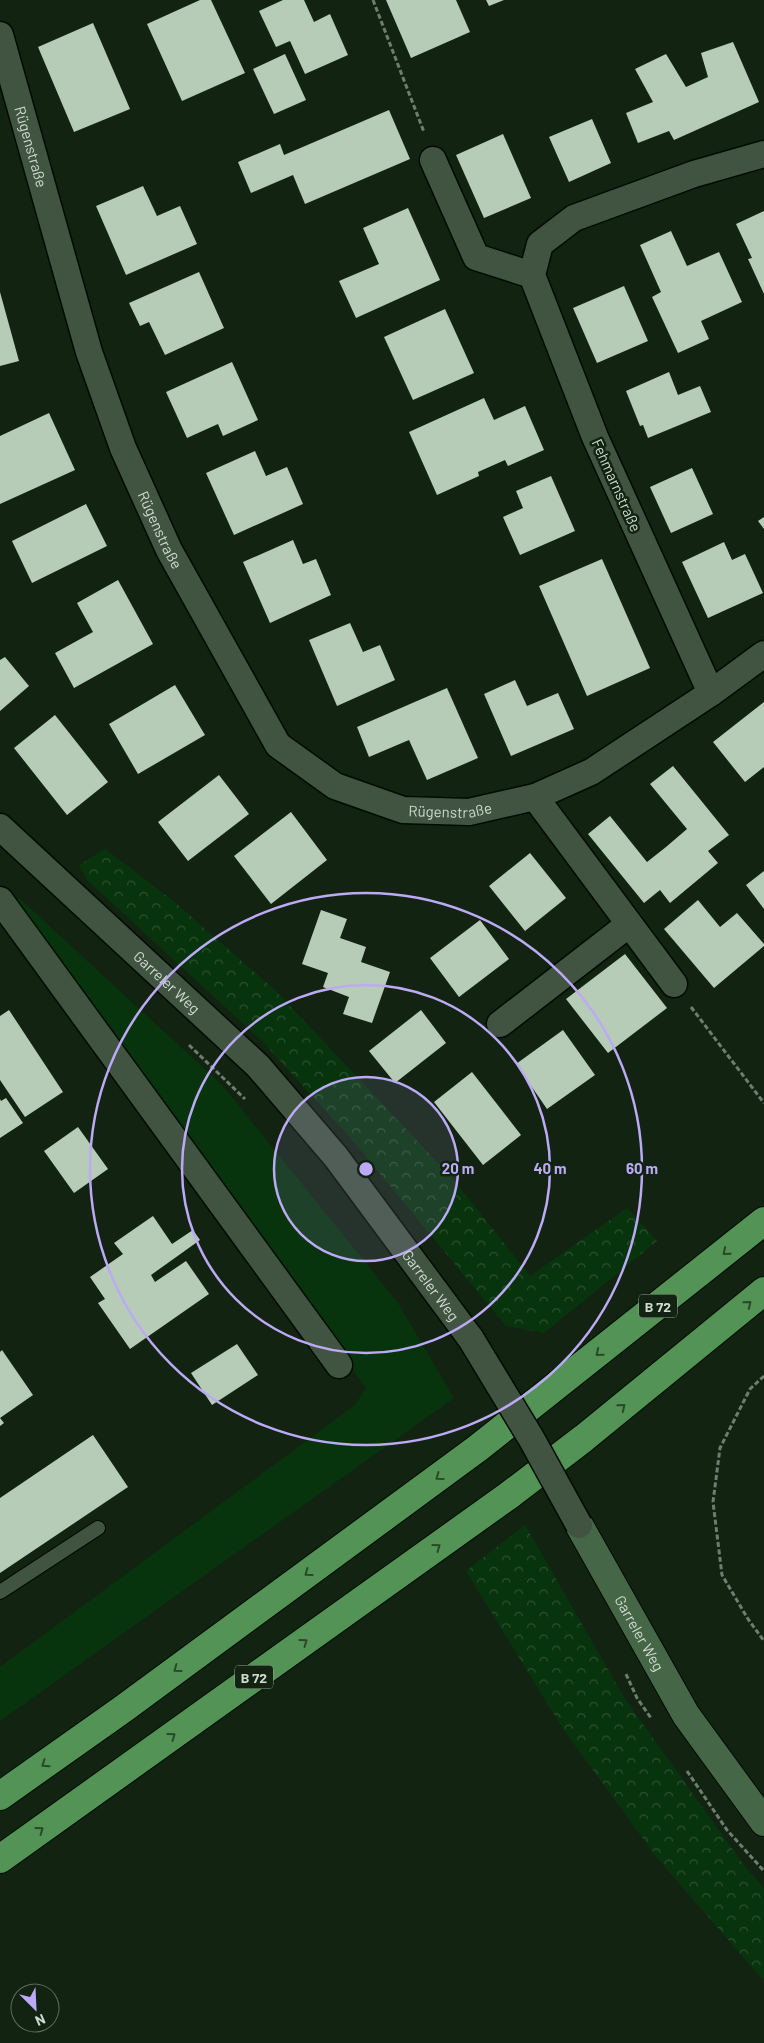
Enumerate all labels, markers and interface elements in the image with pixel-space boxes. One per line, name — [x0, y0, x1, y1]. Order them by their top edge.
street label: Rügenstraße — [11, 104, 51, 189]
street label: Fehmarnstraße — [588, 436, 646, 534]
street label: Rügenstraße — [135, 488, 187, 572]
street label: Rügenstraße — [408, 798, 493, 821]
street label: Garreler Weg — [130, 947, 204, 1017]
text: 20 m — [442, 1159, 474, 1177]
text: 40 m — [533, 1159, 567, 1177]
text: 60 m — [626, 1159, 658, 1177]
centre of rings — [357, 1160, 375, 1178]
street label: Garreler Weg — [399, 1246, 463, 1324]
one-way arrow — [723, 1246, 732, 1254]
road number: B 72 — [639, 1294, 677, 1318]
one-way arrow — [742, 1301, 751, 1310]
one-way arrow — [596, 1348, 605, 1356]
one-way arrow — [616, 1405, 625, 1413]
one-way arrow — [435, 1471, 445, 1480]
one-way arrow — [431, 1544, 440, 1553]
one-way arrow — [304, 1567, 314, 1576]
street label: Garreler Weg — [611, 1592, 668, 1674]
one-way arrow — [298, 1639, 308, 1648]
one-way arrow — [174, 1664, 183, 1672]
road number: B 72 — [235, 1665, 273, 1688]
one-way arrow — [166, 1733, 176, 1742]
one-way arrow — [41, 1758, 51, 1767]
one-way arrow — [34, 1827, 44, 1836]
north arrow — [10, 1983, 60, 2033]
text: N — [33, 2011, 48, 2030]

